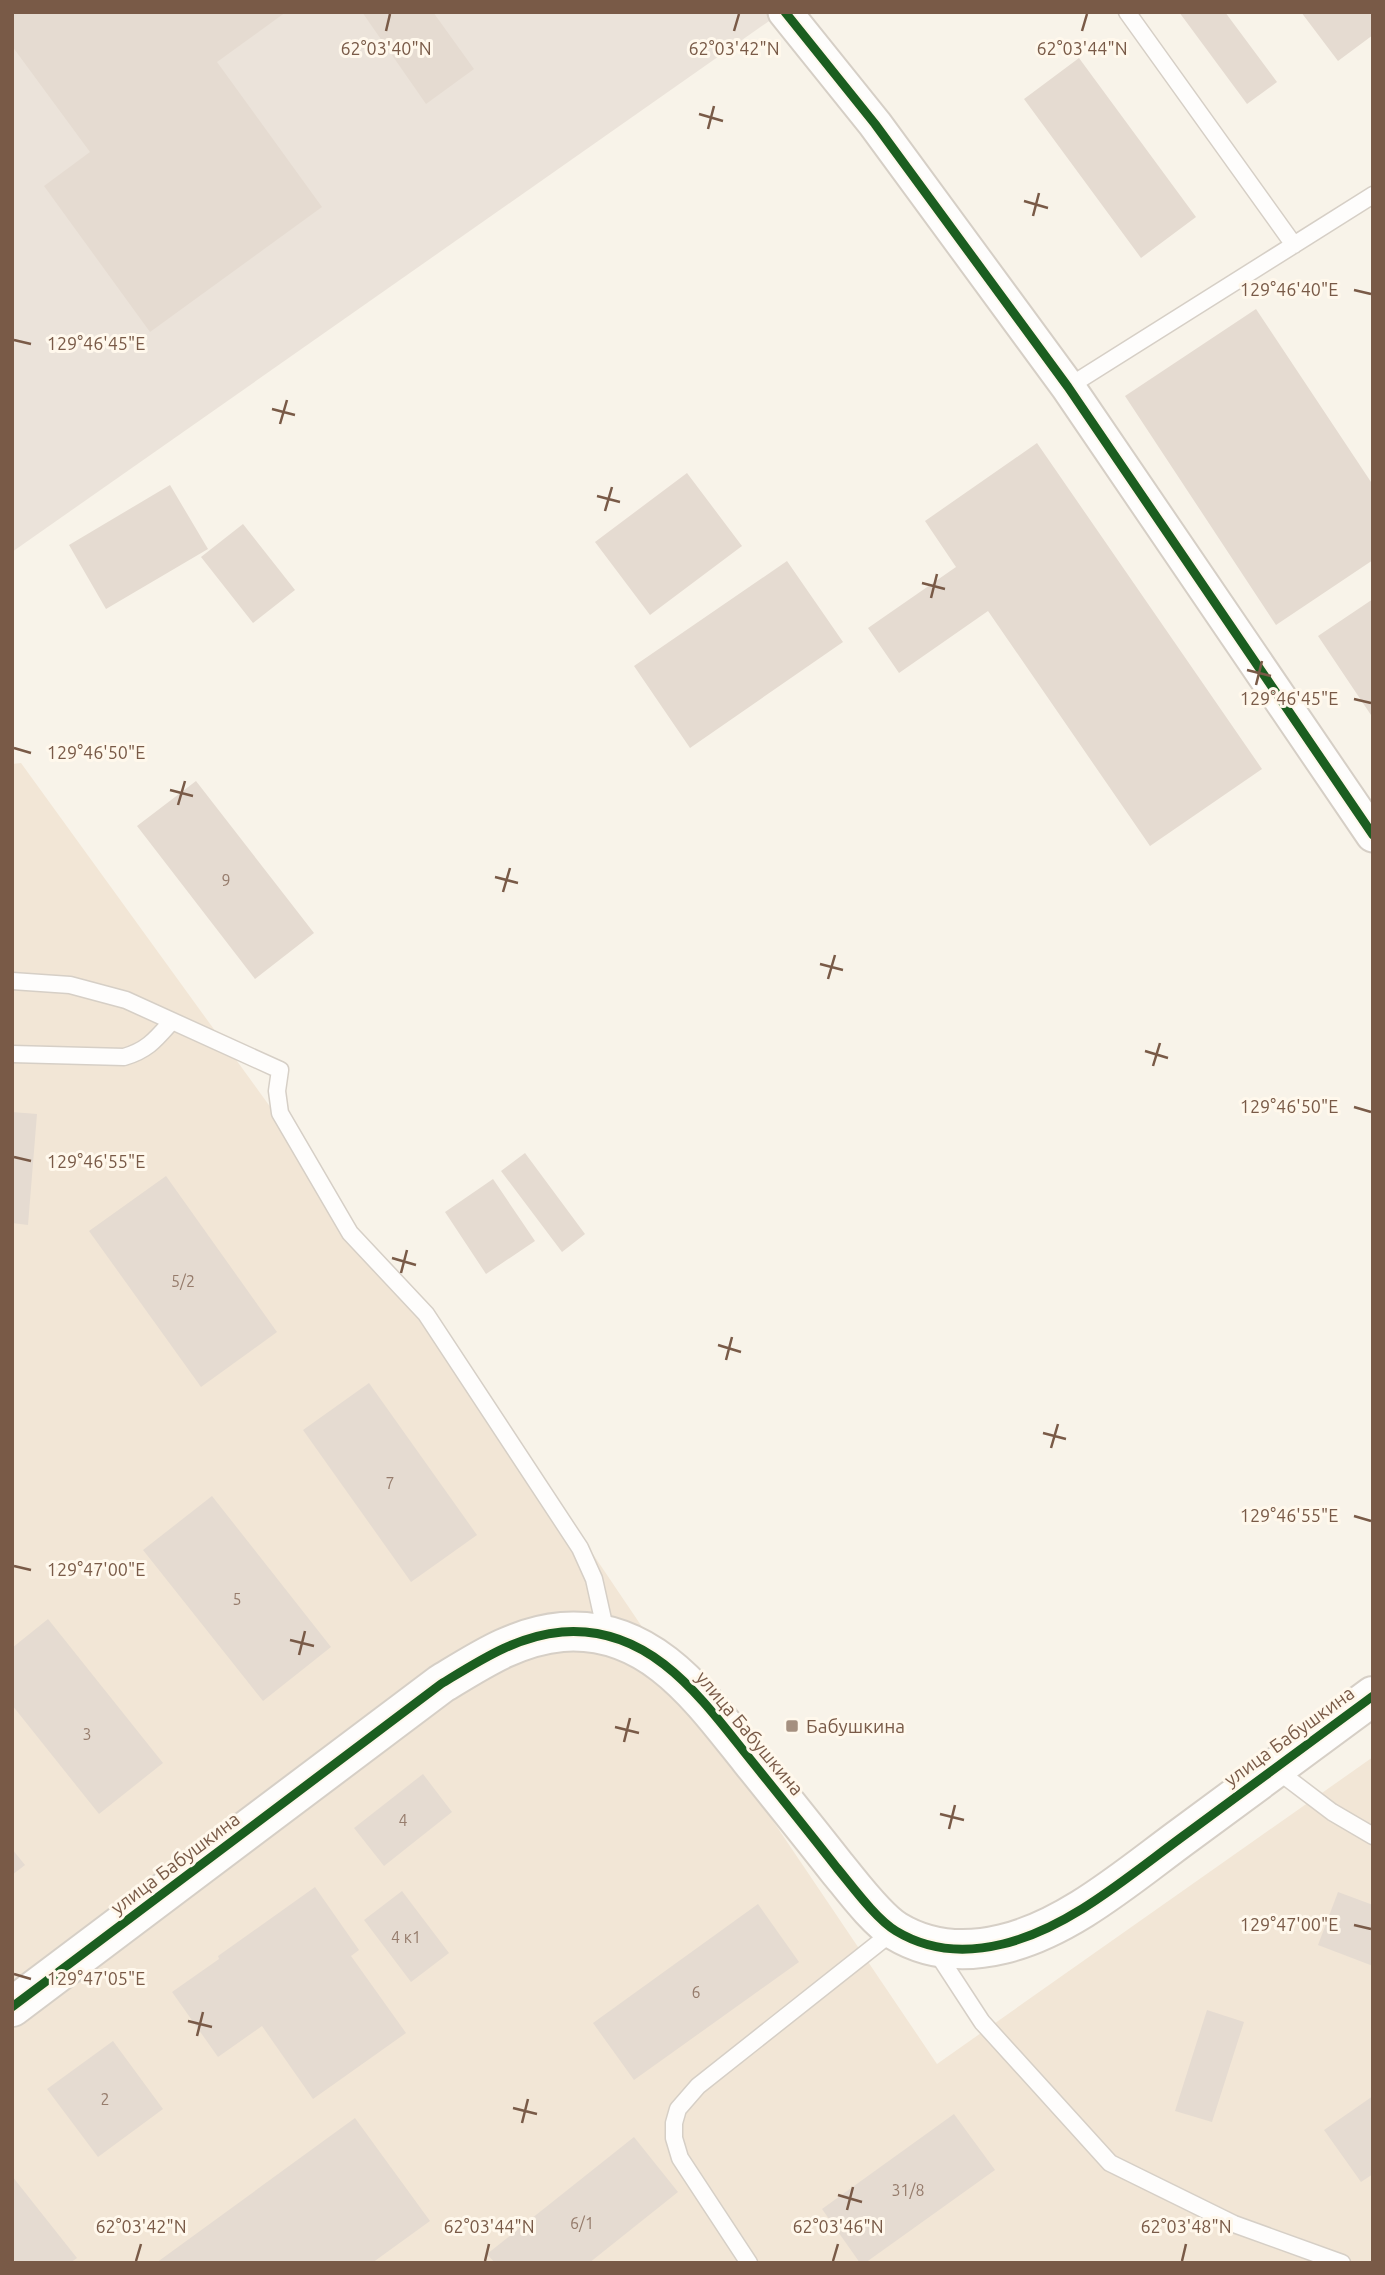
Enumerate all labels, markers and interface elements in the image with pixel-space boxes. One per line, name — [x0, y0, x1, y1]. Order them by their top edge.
text: 62°03'40"N — [340, 38, 432, 58]
text: 62°03'42"N — [688, 38, 780, 58]
text: 62°03'44"N — [1036, 38, 1128, 58]
text: 129°46'40"E — [1240, 279, 1338, 299]
text: 129°46'45"E — [47, 333, 145, 353]
text: 129°46'45"E — [1240, 688, 1338, 708]
text: 129°46'50"E — [47, 742, 145, 762]
house number: 9 — [221, 871, 231, 889]
text: 129°46'50"E — [1240, 1096, 1338, 1116]
text: 129°46'55"E — [47, 1151, 145, 1171]
house number: 5/2 — [171, 1272, 195, 1290]
house number: 7 — [385, 1474, 395, 1492]
text: 129°46'55"E — [1240, 1505, 1338, 1525]
text: 129°47'00"E — [47, 1559, 145, 1579]
house number: 5 — [232, 1590, 242, 1608]
street label: улица Бабушкина — [692, 1666, 808, 1800]
street label: улица Бабушкина — [1220, 1681, 1358, 1791]
place label: Бабушкина — [806, 1715, 905, 1737]
marker: Бабушкина — [784, 1718, 800, 1734]
house number: 3 — [82, 1725, 92, 1743]
street label: улица Бабушкина — [106, 1807, 244, 1919]
house number: 4 — [398, 1811, 408, 1829]
text: 129°47'00"E — [1240, 1914, 1338, 1934]
house number: 4 к1 — [391, 1928, 421, 1946]
text: 129°47'05"E — [47, 1968, 145, 1988]
house number: 6 — [691, 1983, 701, 2001]
house number: 2 — [100, 2090, 110, 2108]
house number: 31/8 — [892, 2181, 924, 2199]
house number: 6/1 — [570, 2214, 594, 2232]
text: 62°03'42"N — [95, 2216, 187, 2236]
text: 62°03'44"N — [443, 2216, 535, 2236]
text: 62°03'46"N — [792, 2216, 884, 2236]
text: 62°03'48"N — [1140, 2216, 1232, 2236]

